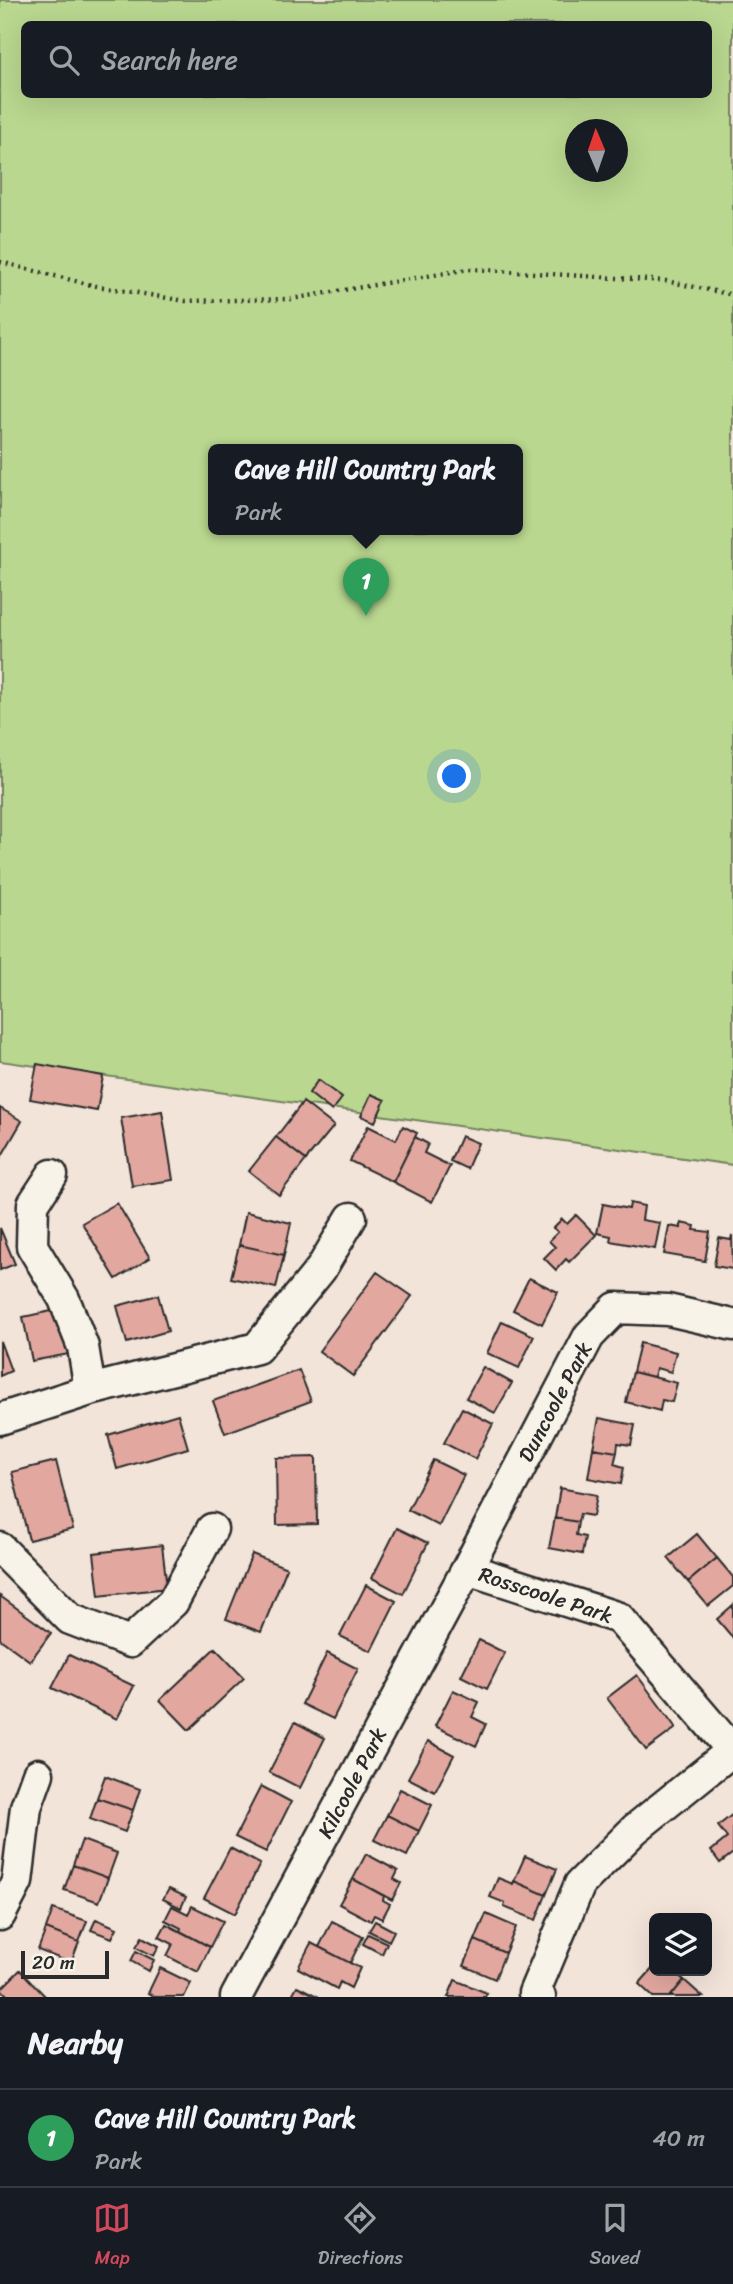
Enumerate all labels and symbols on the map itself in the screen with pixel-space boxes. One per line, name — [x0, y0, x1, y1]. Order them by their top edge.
north arrow — [565, 119, 628, 182]
pin: 1 — [343, 558, 389, 616]
your location — [437, 759, 471, 793]
street label: Duncoole Park — [507, 1335, 603, 1469]
street label: Rosscoole Park — [474, 1555, 618, 1635]
street label: Kilcoole Park — [307, 1720, 397, 1846]
scale bar — [21, 1948, 108, 1980]

